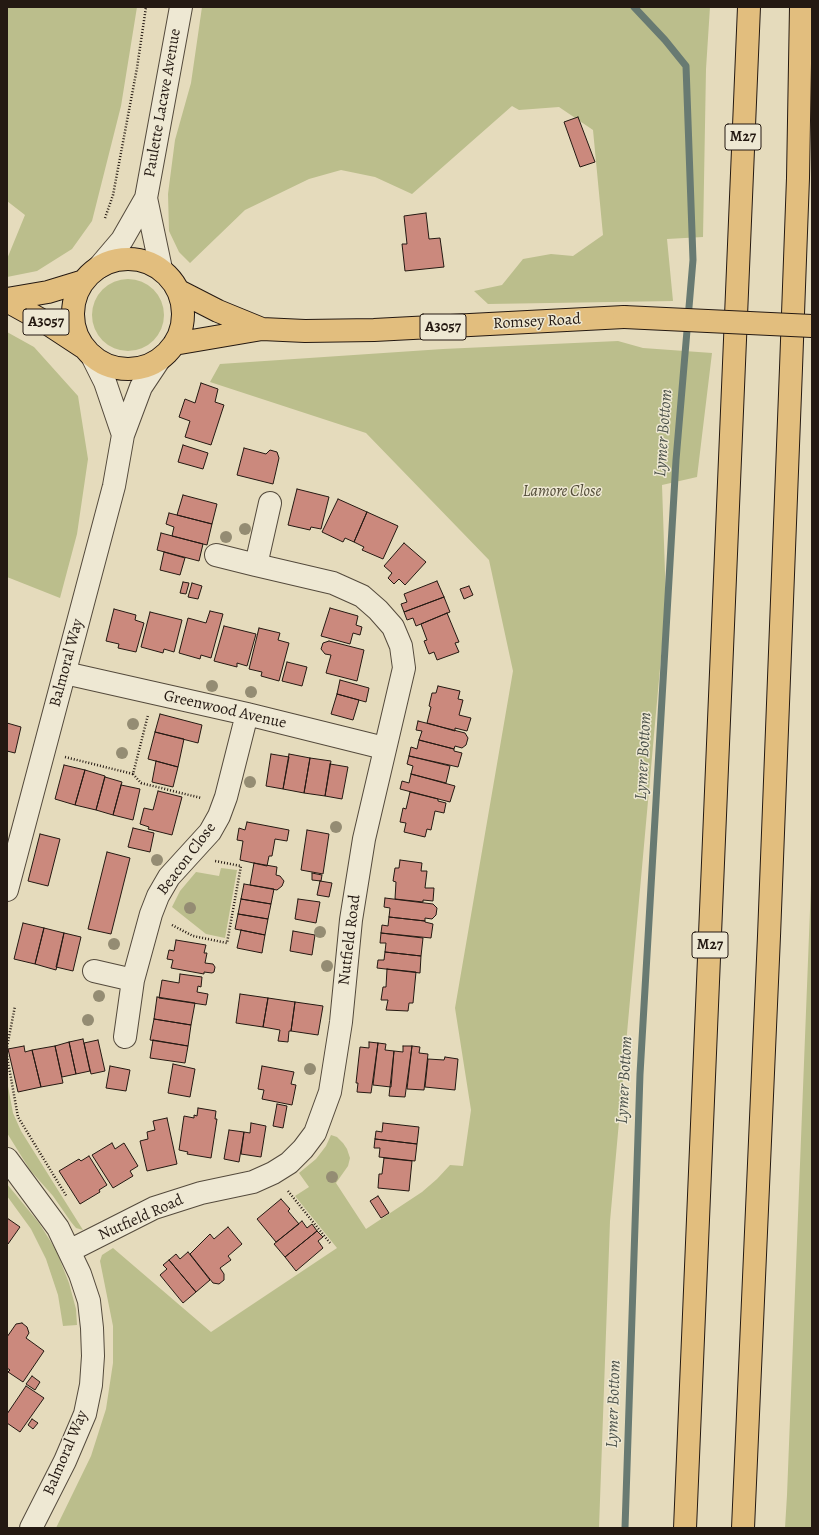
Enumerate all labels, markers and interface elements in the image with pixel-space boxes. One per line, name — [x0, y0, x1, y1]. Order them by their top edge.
street label: Paulette Lacave Avenue — [140, 27, 186, 179]
road number: M27 — [725, 124, 761, 150]
road number: A3057 — [23, 309, 69, 335]
street label: Romsey Road — [493, 310, 581, 334]
road number: A3057 — [420, 314, 466, 340]
water label: Lymer Bottom — [651, 388, 677, 478]
park label: Lamore Close — [523, 482, 601, 502]
street label: Balmoral Way — [46, 617, 88, 709]
street label: Greenwood Avenue — [162, 687, 288, 733]
water label: Lymer Bottom — [632, 711, 656, 801]
street label: Beacon Close — [153, 819, 221, 899]
street label: Nutfield Road — [335, 894, 365, 986]
road number: M27 — [692, 932, 728, 958]
water label: Lymer Bottom — [613, 1035, 637, 1125]
street label: Nutfield Road — [96, 1191, 186, 1245]
water label: Lymer Bottom — [602, 1360, 626, 1448]
street label: Balmoral Way — [39, 1408, 93, 1498]

